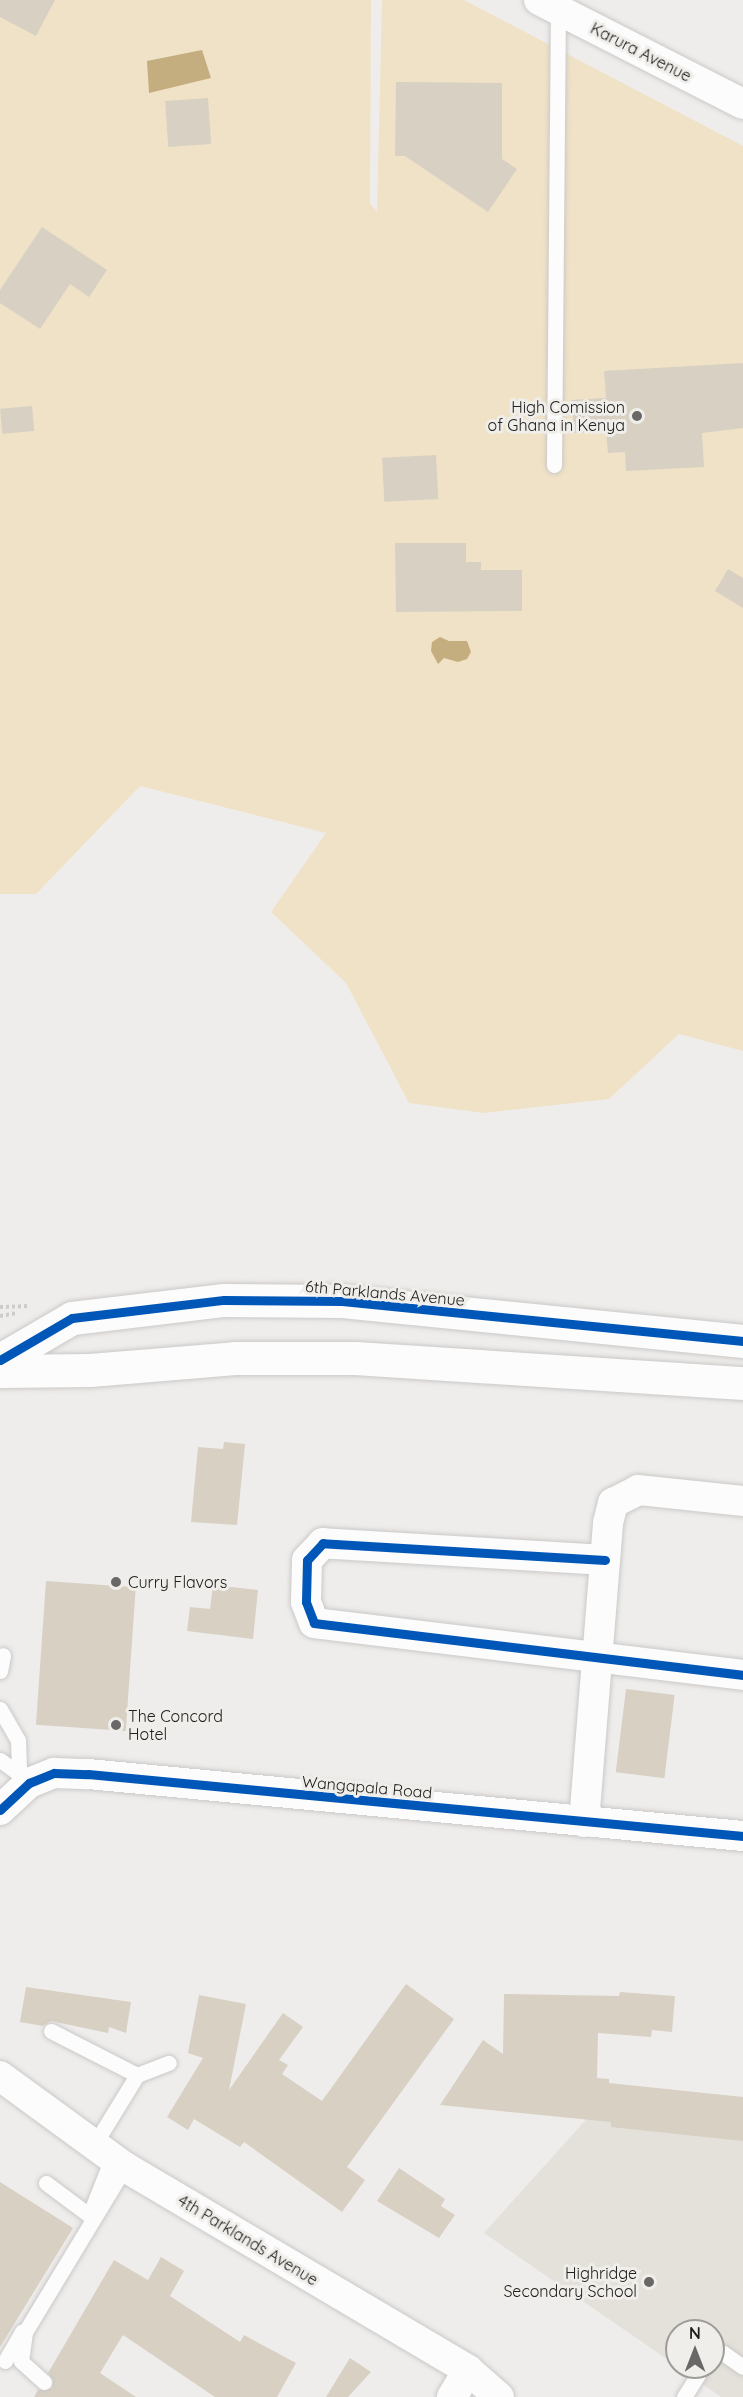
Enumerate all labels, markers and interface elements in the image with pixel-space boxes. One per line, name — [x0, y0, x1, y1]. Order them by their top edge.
street label: Karura Avenue — [587, 18, 695, 86]
place label: High Comission of Ghana in Kenya — [487, 397, 625, 435]
marker: High Comission of Ghana in Kenya — [630, 409, 644, 423]
street label: 6th Parklands Avenue — [304, 1276, 466, 1310]
place label: Curry Flavors — [128, 1572, 227, 1592]
marker: Curry Flavors — [109, 1575, 123, 1589]
place label: The Concord Hotel — [128, 1706, 223, 1744]
marker: The Concord Hotel — [109, 1718, 123, 1732]
street label: Wangapala Road — [301, 1772, 433, 1802]
street label: 4th Parklands Avenue — [174, 2191, 322, 2289]
place label: Highridge Secondary School — [503, 2263, 637, 2301]
marker: Highridge Secondary School — [642, 2275, 656, 2289]
north arrow — [665, 2319, 725, 2379]
text: N — [689, 2323, 701, 2343]

